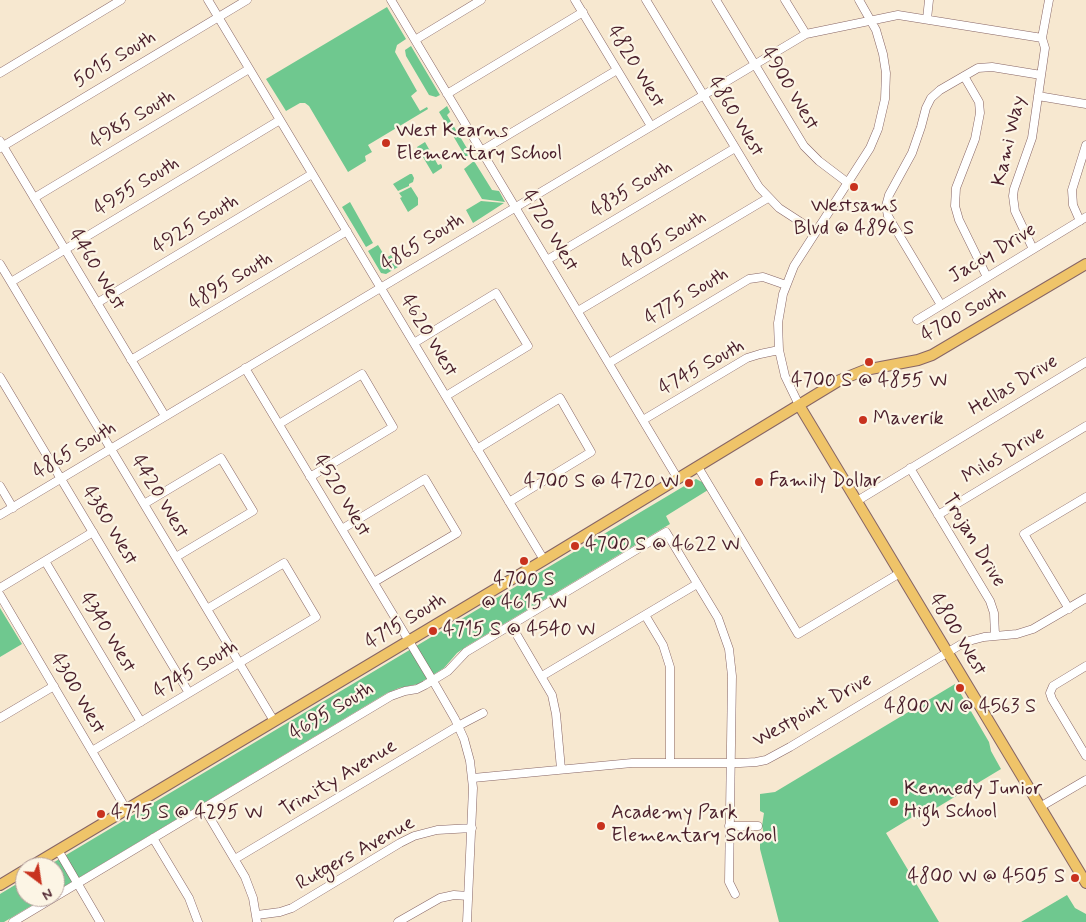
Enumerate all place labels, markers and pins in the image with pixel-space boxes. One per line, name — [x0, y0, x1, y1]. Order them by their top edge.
place label: West Kearns Elementary School — [396, 120, 562, 167]
marker: West Kearns Elementary School — [380, 137, 392, 149]
marker: Westsams Blvd @ 4896 S — [848, 181, 860, 193]
place label: Westsams Blvd @ 4896 S — [794, 195, 914, 242]
marker: 4700 S @ 4855 W — [863, 356, 875, 368]
place label: 4700 S @ 4855 W — [791, 370, 947, 394]
place label: Maverik — [873, 408, 944, 432]
marker: Maverik — [857, 414, 869, 426]
place label: Family Dollar — [769, 470, 881, 494]
place label: 4700 S @ 4720 W — [524, 471, 679, 495]
marker: Family Dollar — [753, 476, 765, 488]
marker: 4700 S @ 4720 W — [683, 477, 695, 489]
place label: 4700 S @ 4622 W — [585, 534, 740, 558]
marker: 4700 S @ 4622 W — [569, 540, 581, 552]
marker: 4700 S @ 4615 W — [518, 555, 530, 567]
place label: 4700 S @ 4615 W — [481, 569, 567, 616]
place label: 4715 S @ 4540 W — [443, 619, 595, 643]
marker: 4715 S @ 4540 W — [427, 625, 439, 637]
marker: 4800 W @ 4563 S — [954, 682, 966, 694]
place label: 4800 W @ 4563 S — [884, 696, 1036, 720]
place label: Kennedy Junior High School — [904, 778, 1042, 825]
marker: Kennedy Junior High School — [888, 796, 900, 808]
place label: 4715 S @ 4295 W — [111, 802, 263, 826]
place label: Academy Park Elementary School — [611, 802, 777, 849]
marker: 4715 S @ 4295 W — [95, 808, 107, 820]
marker: Academy Park Elementary School — [595, 820, 607, 832]
place label: 4800 W @ 4505 S — [907, 866, 1065, 890]
marker: 4800 W @ 4505 S — [1069, 872, 1081, 884]

